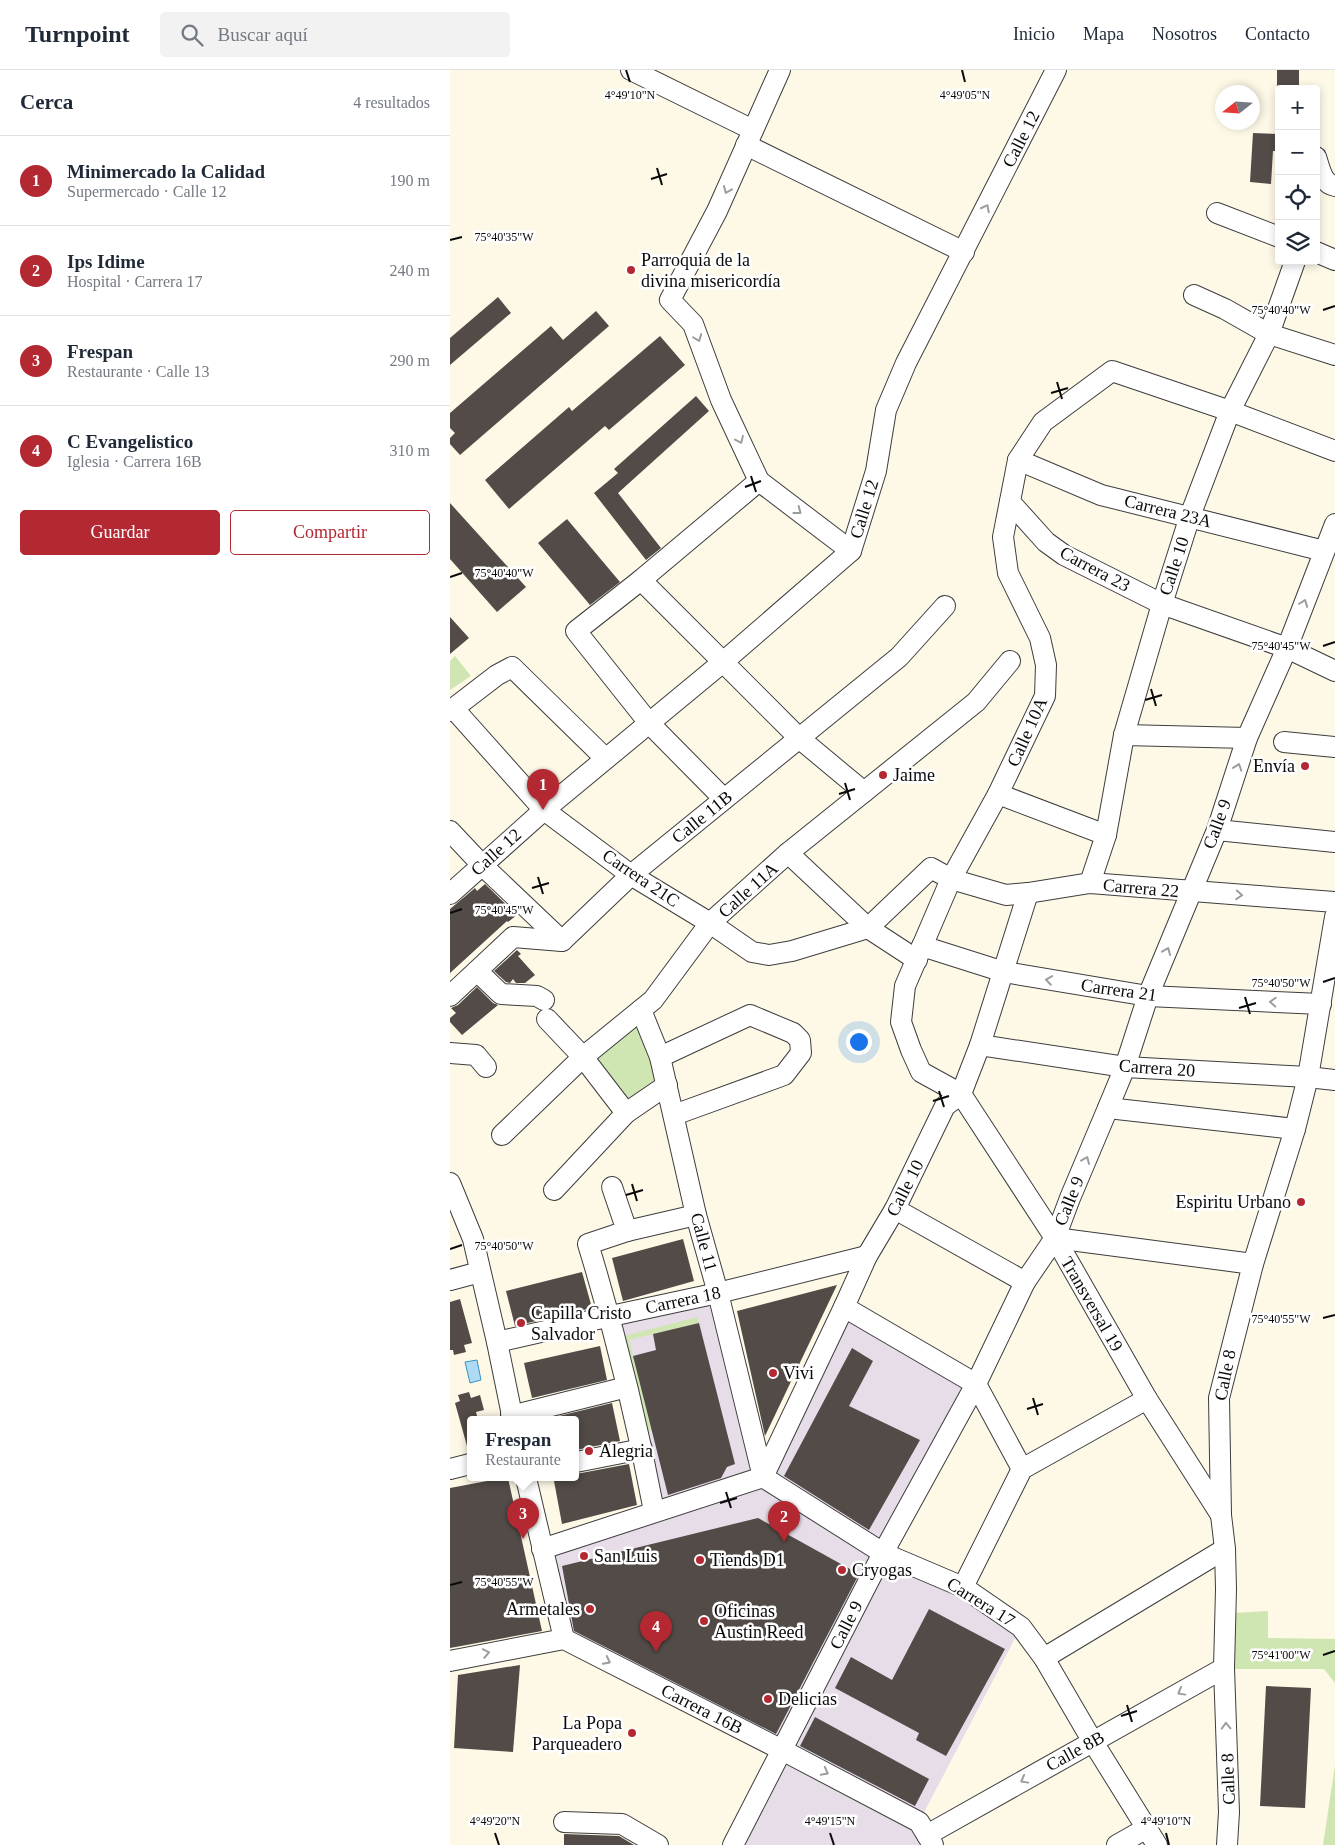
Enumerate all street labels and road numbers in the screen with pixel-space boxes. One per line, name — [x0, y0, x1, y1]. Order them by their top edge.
street label: Calle 12 — [998, 108, 1044, 170]
street label: Calle 12 — [846, 477, 882, 541]
street label: Carrera 23A — [1122, 490, 1214, 532]
street label: Calle 10 — [1155, 534, 1193, 598]
street label: Carrera 23 — [1057, 542, 1133, 596]
street label: Calle 10A — [1003, 694, 1051, 770]
street label: Calle 11B — [668, 787, 736, 847]
street label: Calle 9 — [1199, 796, 1235, 852]
street label: Calle 12 — [467, 824, 525, 880]
street label: Carrera 21C — [599, 845, 683, 911]
street label: Calle 11A — [714, 858, 782, 922]
street label: Carrera 22 — [1102, 875, 1180, 901]
street label: Carrera 21 — [1080, 975, 1158, 1005]
street label: Carrera 20 — [1118, 1055, 1196, 1081]
street label: Calle 10 — [882, 1157, 928, 1219]
street label: Calle 9 — [1050, 1173, 1088, 1229]
street label: Calle 11 — [687, 1211, 721, 1273]
street label: Transversal 19 — [1057, 1253, 1127, 1355]
street label: Carrera 18 — [644, 1282, 722, 1318]
street label: Calle 8 — [1210, 1348, 1240, 1402]
street label: Carrera 17 — [943, 1573, 1019, 1631]
street label: Calle 9 — [825, 1598, 867, 1652]
street label: Carrera 16B — [658, 1680, 746, 1738]
street label: Calle 8B — [1042, 1727, 1108, 1775]
street label: Calle 8 — [1217, 1753, 1239, 1805]

